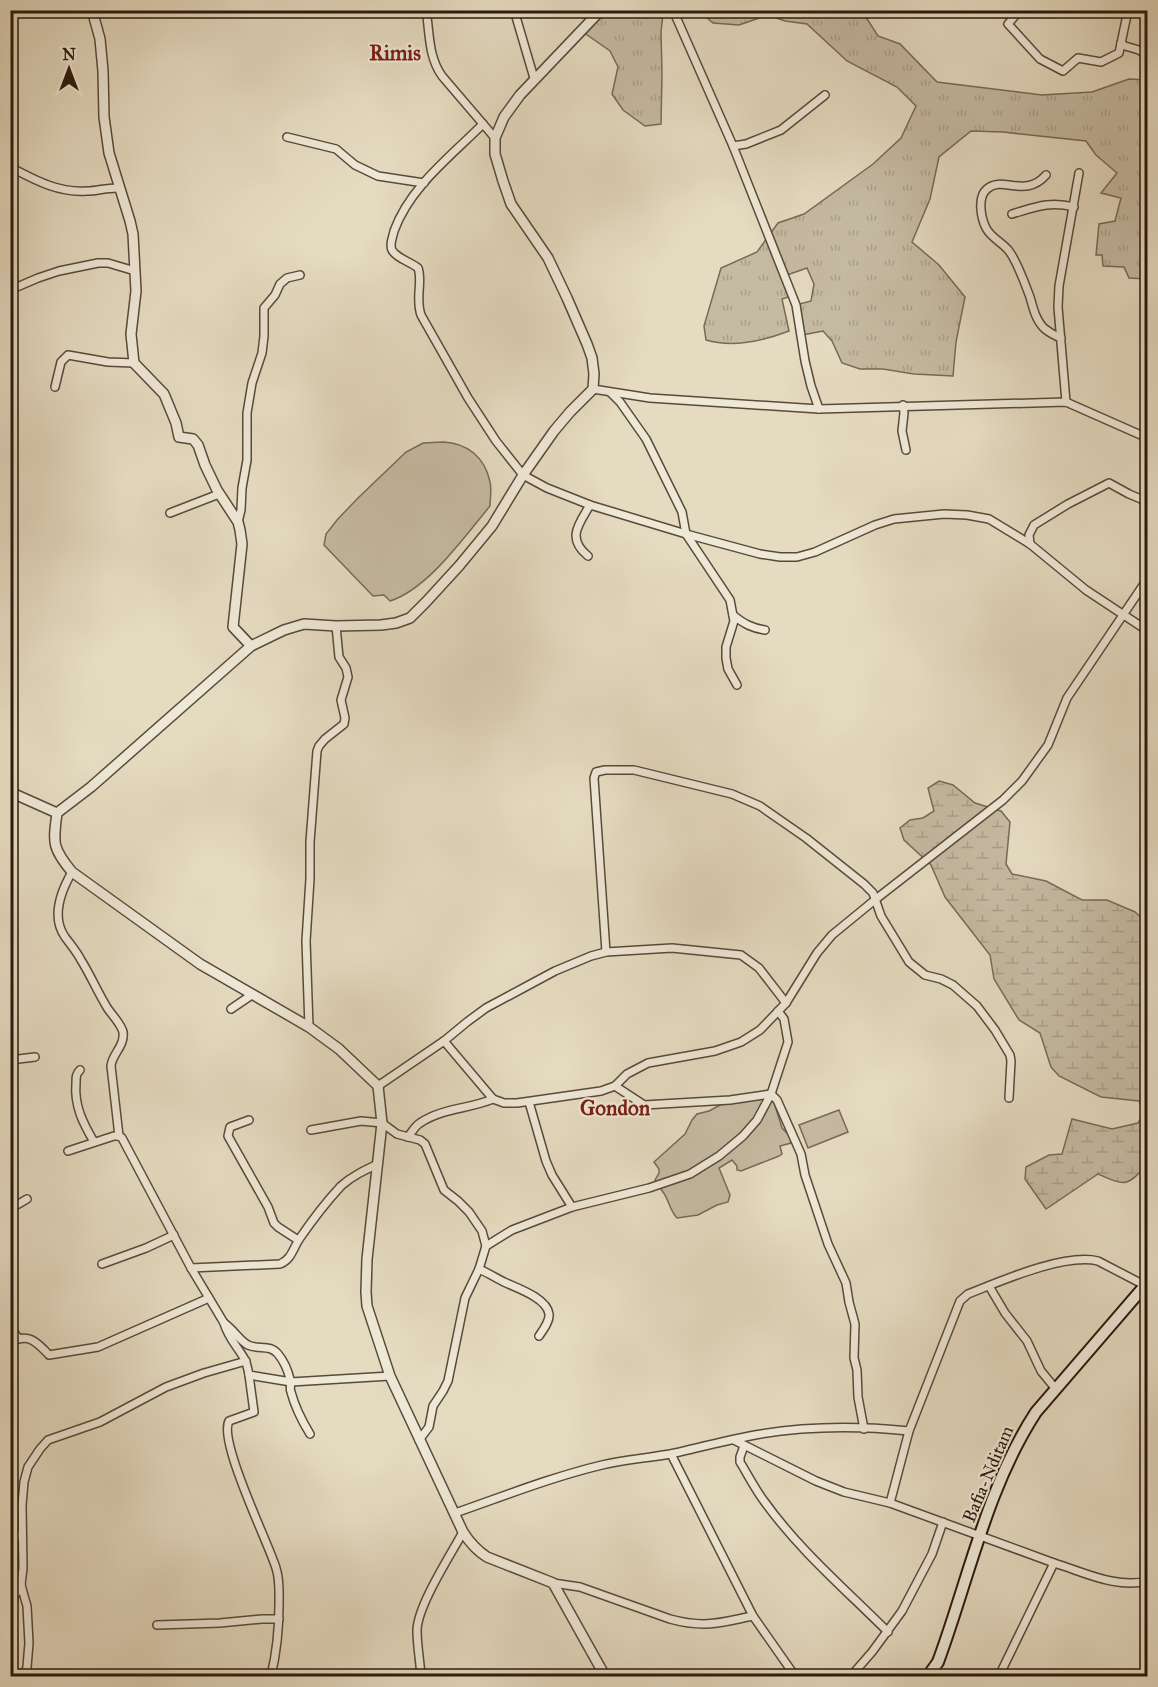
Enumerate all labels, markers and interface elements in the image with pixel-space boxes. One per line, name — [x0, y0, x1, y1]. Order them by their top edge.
north arrow — [39, 39, 99, 99]
district label: Rimis — [369, 40, 421, 66]
text: N — [62, 45, 76, 64]
district label: Gondon — [580, 1095, 651, 1121]
street label: Bafia-Nditam — [958, 1422, 1018, 1526]

